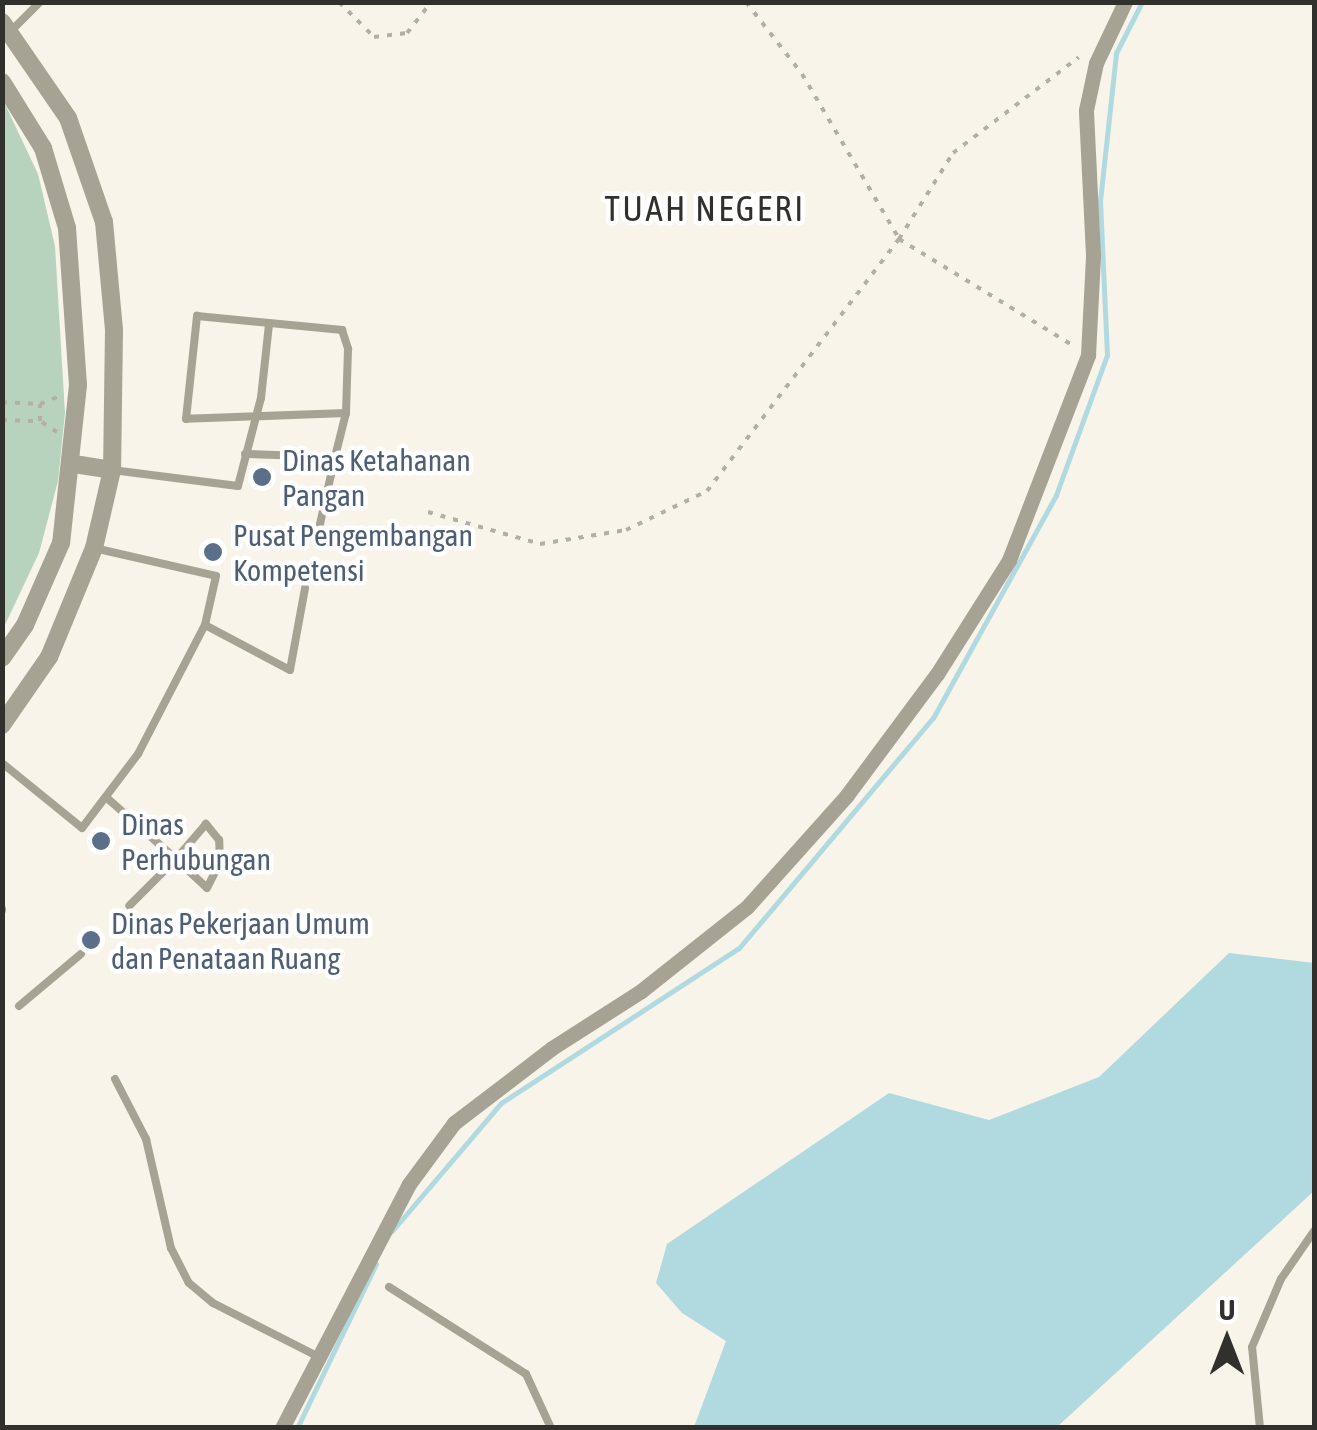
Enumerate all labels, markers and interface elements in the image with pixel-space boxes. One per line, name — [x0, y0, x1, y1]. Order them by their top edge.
district label: TUAH NEGERI — [604, 187, 806, 229]
place label: Dinas Ketahanan Pangan — [282, 442, 471, 512]
marker: Dinas Ketahanan Pangan — [251, 466, 273, 488]
place label: Pusat Pengembangan Kompetensi — [233, 517, 473, 588]
marker: Pusat Pengembangan Kompetensi — [202, 541, 224, 563]
place label: Dinas Perhubungan — [121, 806, 271, 876]
marker: Dinas Perhubungan — [90, 830, 112, 852]
place label: Dinas Pekerjaan Umum dan Penataan Ruang — [111, 905, 370, 976]
marker: Dinas Pekerjaan Umum dan Penataan Ruang — [80, 929, 102, 951]
north arrow — [1177, 1290, 1277, 1390]
text: U — [1219, 1294, 1235, 1326]

